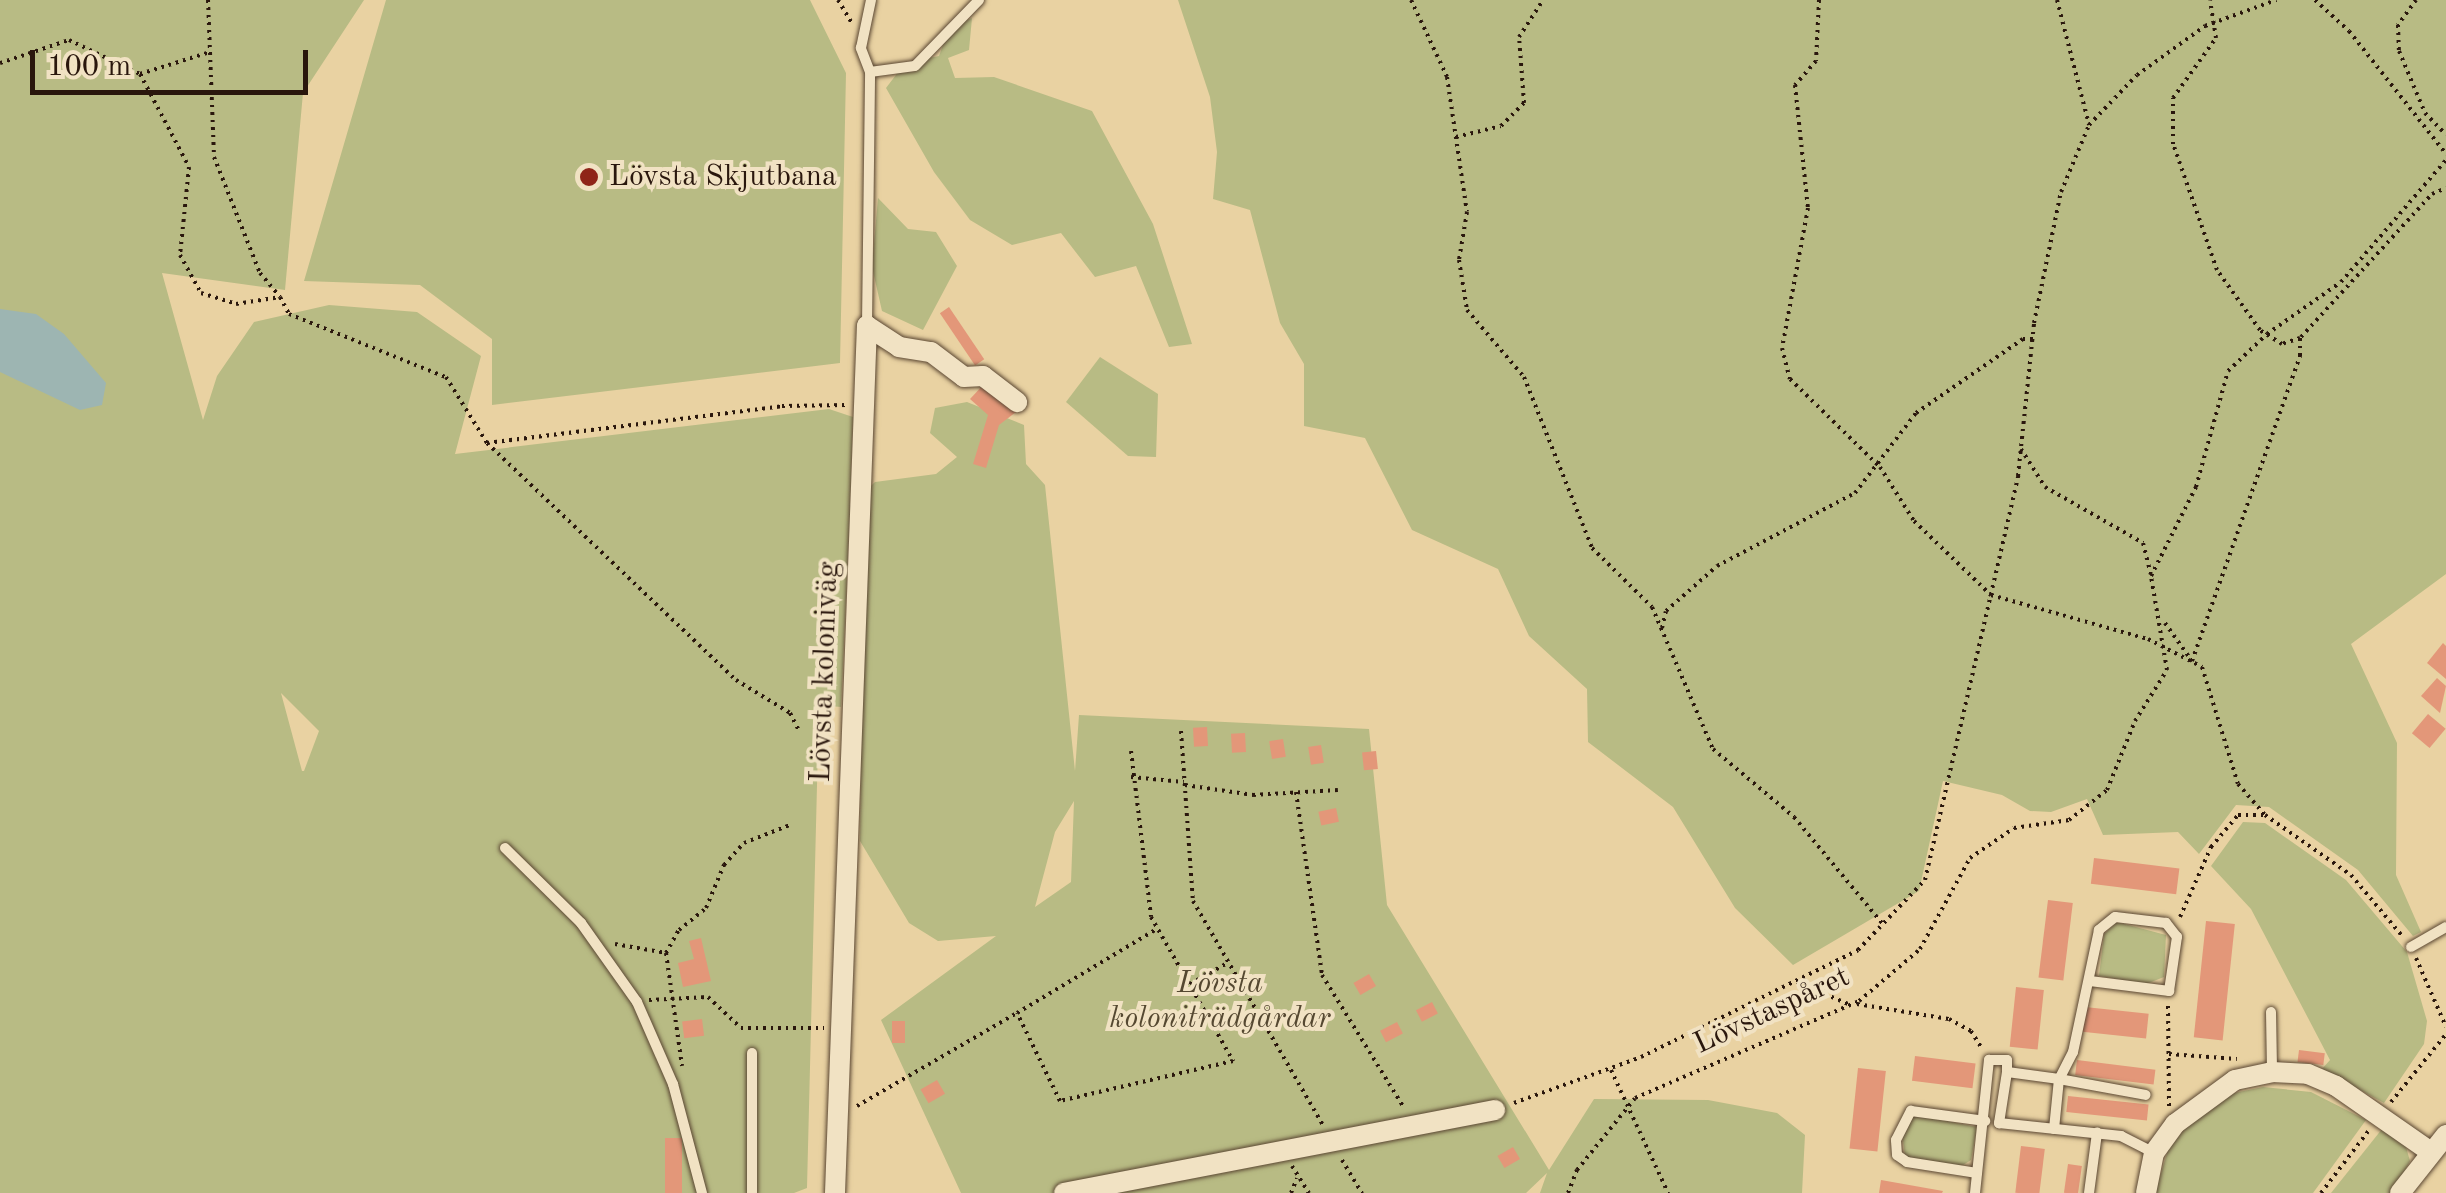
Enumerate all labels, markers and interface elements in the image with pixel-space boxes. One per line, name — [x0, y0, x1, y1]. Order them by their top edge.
scale bar — [35, 30, 312, 92]
text: 100 m — [47, 52, 131, 82]
place label: Lövsta Skjutbana — [609, 159, 837, 195]
marker: Lövsta Skjutbana — [578, 166, 600, 188]
street label: Lövsta koloniväg — [803, 561, 847, 783]
street label: Lövstaspåret — [1688, 959, 1856, 1063]
park label: Lövsta koloniträdgårdar — [1109, 966, 1331, 1036]

